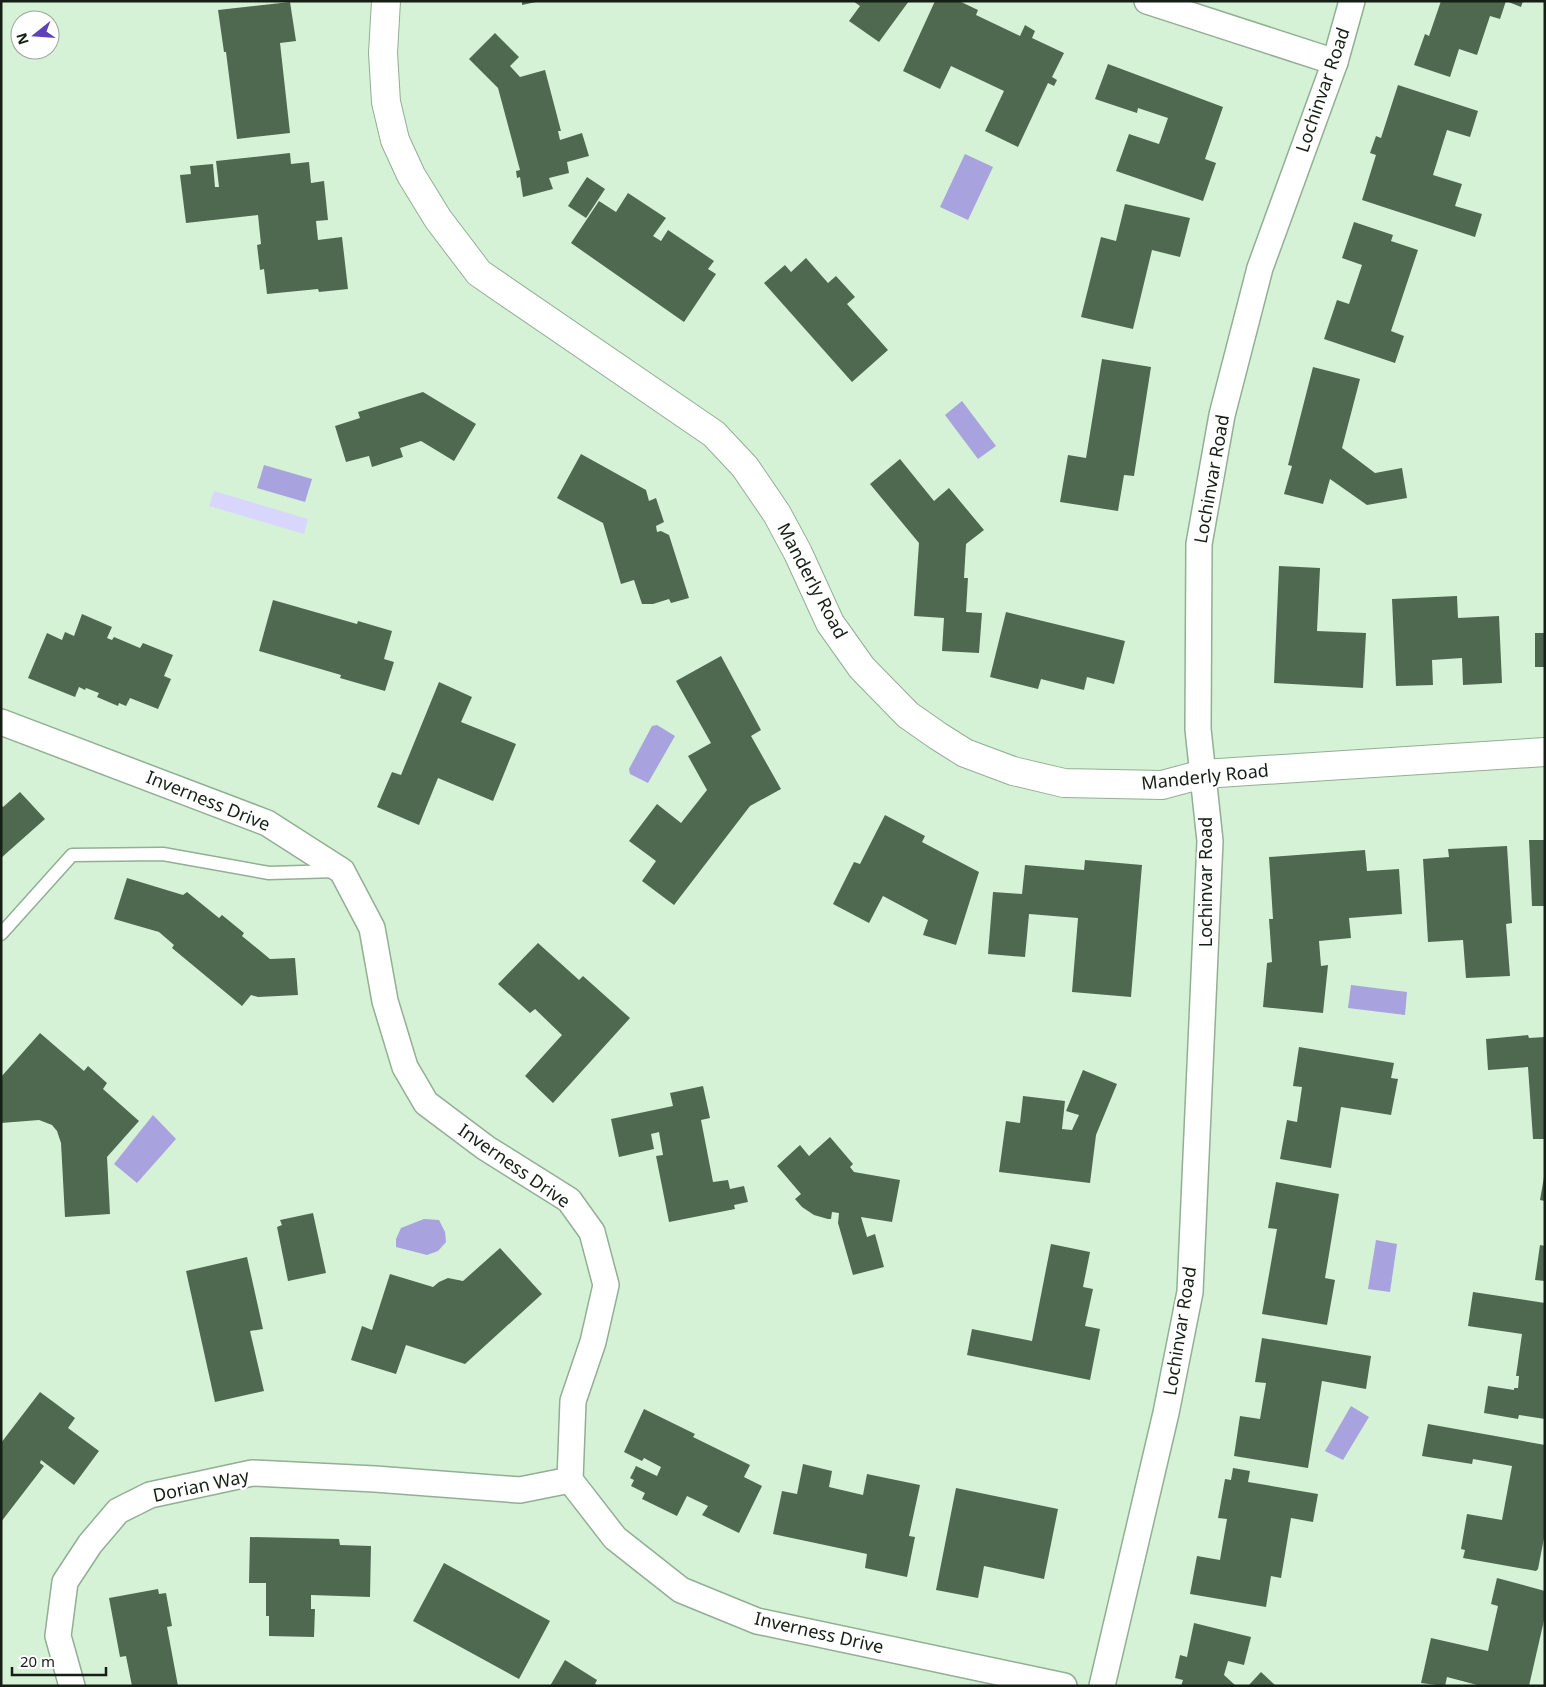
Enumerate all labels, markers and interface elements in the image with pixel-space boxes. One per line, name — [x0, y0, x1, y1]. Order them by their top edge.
north arrow — [10, 10, 60, 60]
street label: Lochinvar Road — [1289, 24, 1355, 155]
text: N — [11, 31, 33, 47]
street label: Lochinvar Road — [1188, 412, 1234, 545]
street label: Manderly Road — [772, 518, 854, 643]
street label: Manderly Road — [1140, 757, 1270, 795]
street label: Inverness Drive — [143, 764, 274, 836]
street label: Lochinvar Road — [1193, 817, 1217, 947]
street label: Inverness Drive — [454, 1118, 575, 1213]
street label: Lochinvar Road — [1157, 1265, 1201, 1397]
street label: Dorian Way — [151, 1463, 252, 1507]
street label: Inverness Drive — [752, 1606, 886, 1659]
scale bar — [12, 1644, 106, 1676]
text: 20 m — [20, 1651, 55, 1671]

